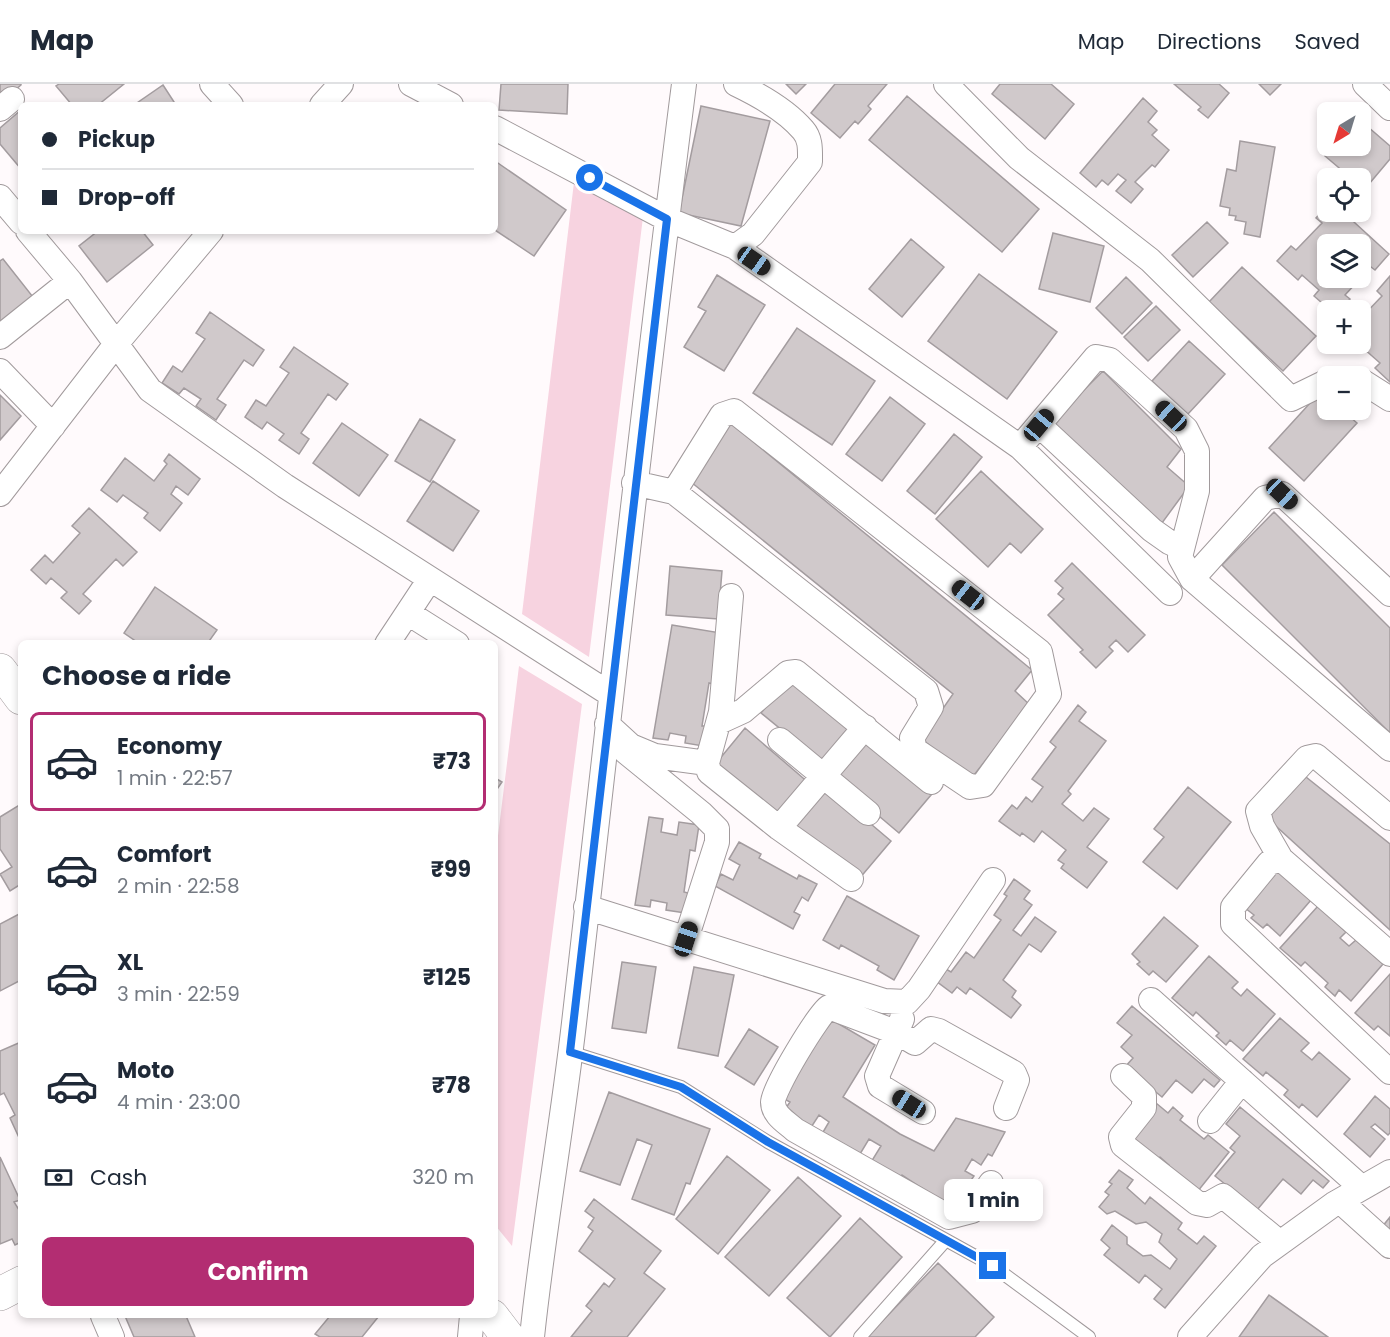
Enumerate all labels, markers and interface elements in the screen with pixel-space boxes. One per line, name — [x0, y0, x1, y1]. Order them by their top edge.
text: Map — [30, 21, 94, 60]
text: Map — [1078, 27, 1124, 56]
text: Directions — [1157, 27, 1261, 56]
text: Saved — [1294, 27, 1360, 56]
north arrow — [1317, 102, 1371, 156]
map controls — [1317, 102, 1371, 420]
text: Pickup — [78, 124, 155, 155]
route start — [576, 164, 603, 191]
button: locate — [1317, 168, 1371, 222]
text: Drop-off — [78, 182, 175, 213]
button: layers — [1317, 234, 1371, 288]
car — [734, 243, 774, 279]
button: + — [1317, 300, 1371, 354]
button: − — [1317, 366, 1371, 420]
car — [1152, 397, 1190, 435]
car — [1021, 405, 1057, 445]
car — [1263, 475, 1301, 513]
car — [948, 577, 988, 613]
text: Choose a ride — [42, 657, 231, 694]
text: Economy — [117, 731, 222, 762]
icon: car — [45, 735, 99, 789]
text: ₹73 — [433, 746, 471, 777]
text: 1 min · 22:57 — [117, 764, 233, 792]
text: Comfort — [117, 839, 211, 870]
icon: car — [45, 843, 99, 897]
text: ₹99 — [431, 854, 471, 885]
text: 2 min · 22:58 — [117, 872, 240, 900]
car — [672, 919, 700, 959]
text: XL — [117, 947, 143, 978]
icon: car — [45, 951, 99, 1005]
text: ₹125 — [423, 962, 471, 993]
text: 3 min · 22:59 — [117, 980, 240, 1008]
text: Moto — [117, 1055, 174, 1086]
icon: car — [45, 1059, 99, 1113]
text: ₹78 — [432, 1070, 471, 1101]
car — [889, 1087, 929, 1121]
text: 4 min · 23:00 — [117, 1088, 241, 1116]
icon: cash — [42, 1161, 75, 1194]
text: Cash — [90, 1162, 147, 1193]
text: 320 m — [412, 1163, 474, 1191]
callout: 1 min — [944, 1179, 1042, 1221]
text: 1 min — [967, 1186, 1020, 1214]
button: Confirm — [42, 1237, 474, 1306]
route end — [979, 1252, 1006, 1279]

